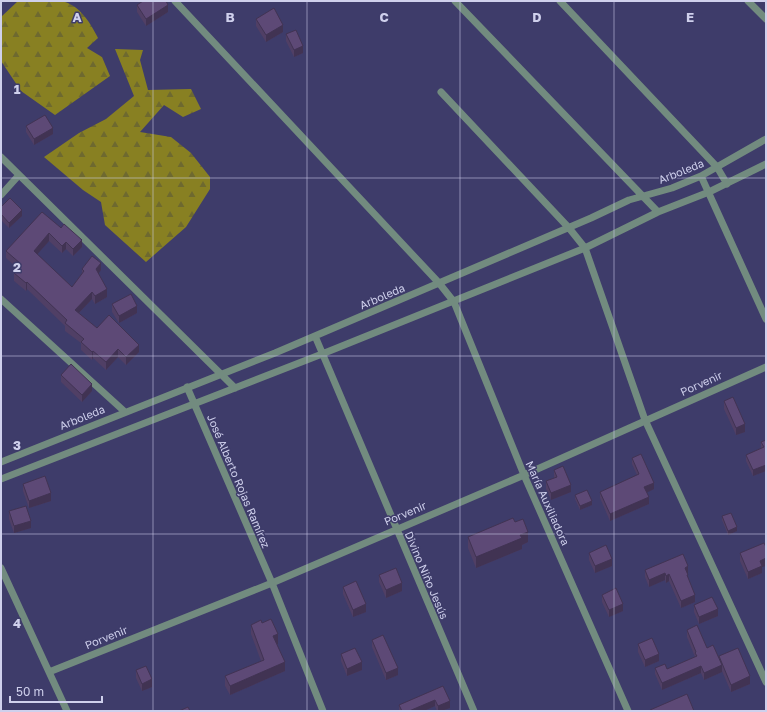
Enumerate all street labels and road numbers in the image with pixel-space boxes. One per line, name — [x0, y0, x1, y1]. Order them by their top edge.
street label: Arboleda — [656, 156, 706, 186]
street label: Arboleda — [357, 281, 407, 311]
street label: Porvenir — [678, 368, 725, 398]
street label: Arboleda — [57, 402, 107, 432]
street label: José Alberto Rojas Ramírez — [205, 412, 273, 550]
street label: María Auxiliadora — [524, 459, 572, 547]
street label: Porvenir — [382, 498, 429, 528]
street label: Divino Niño Jesús — [403, 529, 451, 621]
street label: Porvenir — [83, 622, 130, 651]

